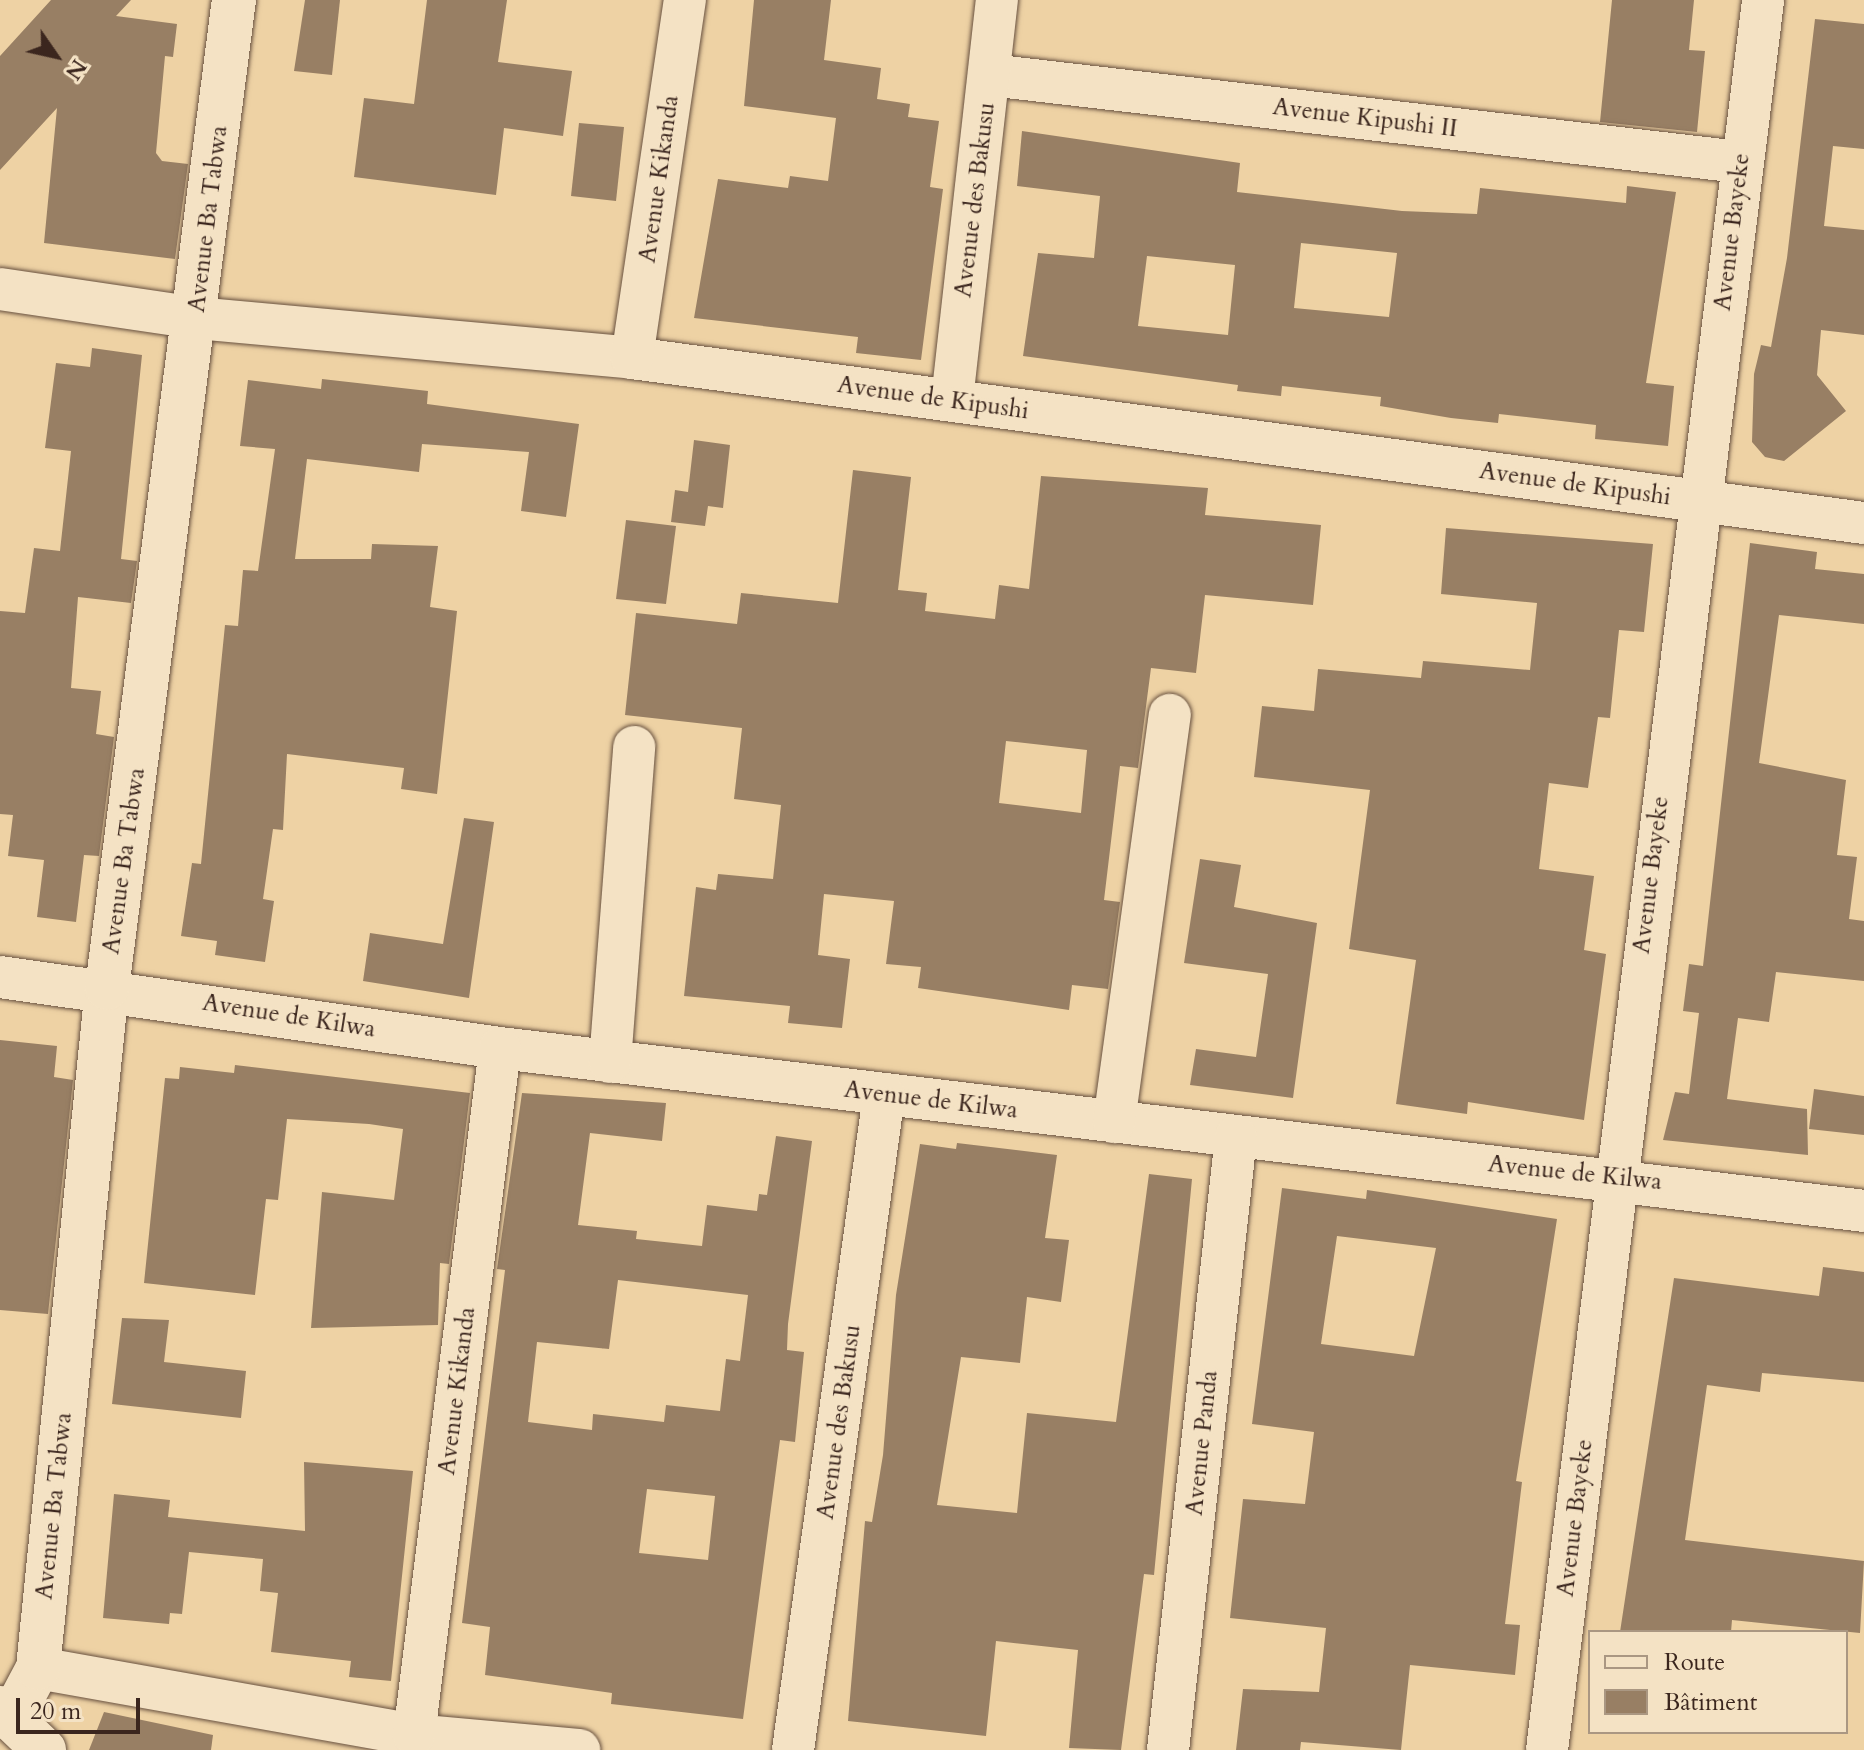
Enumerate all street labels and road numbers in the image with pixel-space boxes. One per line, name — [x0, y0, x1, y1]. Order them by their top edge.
street label: Avenue Kipushi II — [1271, 92, 1459, 144]
street label: Avenue Kikanda — [633, 93, 685, 265]
street label: Avenue des Bakusu — [949, 101, 1001, 299]
street label: Avenue Ba Tabwa — [182, 124, 234, 314]
street label: Avenue Bayeke — [1708, 152, 1756, 312]
street label: Avenue de Kipushi — [835, 370, 1031, 426]
street label: Avenue de Kipushi — [1477, 456, 1673, 512]
street label: Avenue Ba Tabwa — [97, 766, 151, 956]
street label: Avenue Bayeke — [1627, 795, 1675, 955]
street label: Avenue de Kilwa — [200, 988, 378, 1044]
street label: Avenue de Kilwa — [843, 1075, 1019, 1125]
street label: Avenue de Kilwa — [1487, 1150, 1663, 1196]
street label: Avenue Kikanda — [432, 1305, 482, 1477]
street label: Avenue des Bakusu — [811, 1323, 867, 1521]
street label: Avenue Panda — [1180, 1369, 1224, 1517]
street label: Avenue Ba Tabwa — [30, 1411, 78, 1601]
street label: Avenue Bayeke — [1551, 1438, 1599, 1598]

